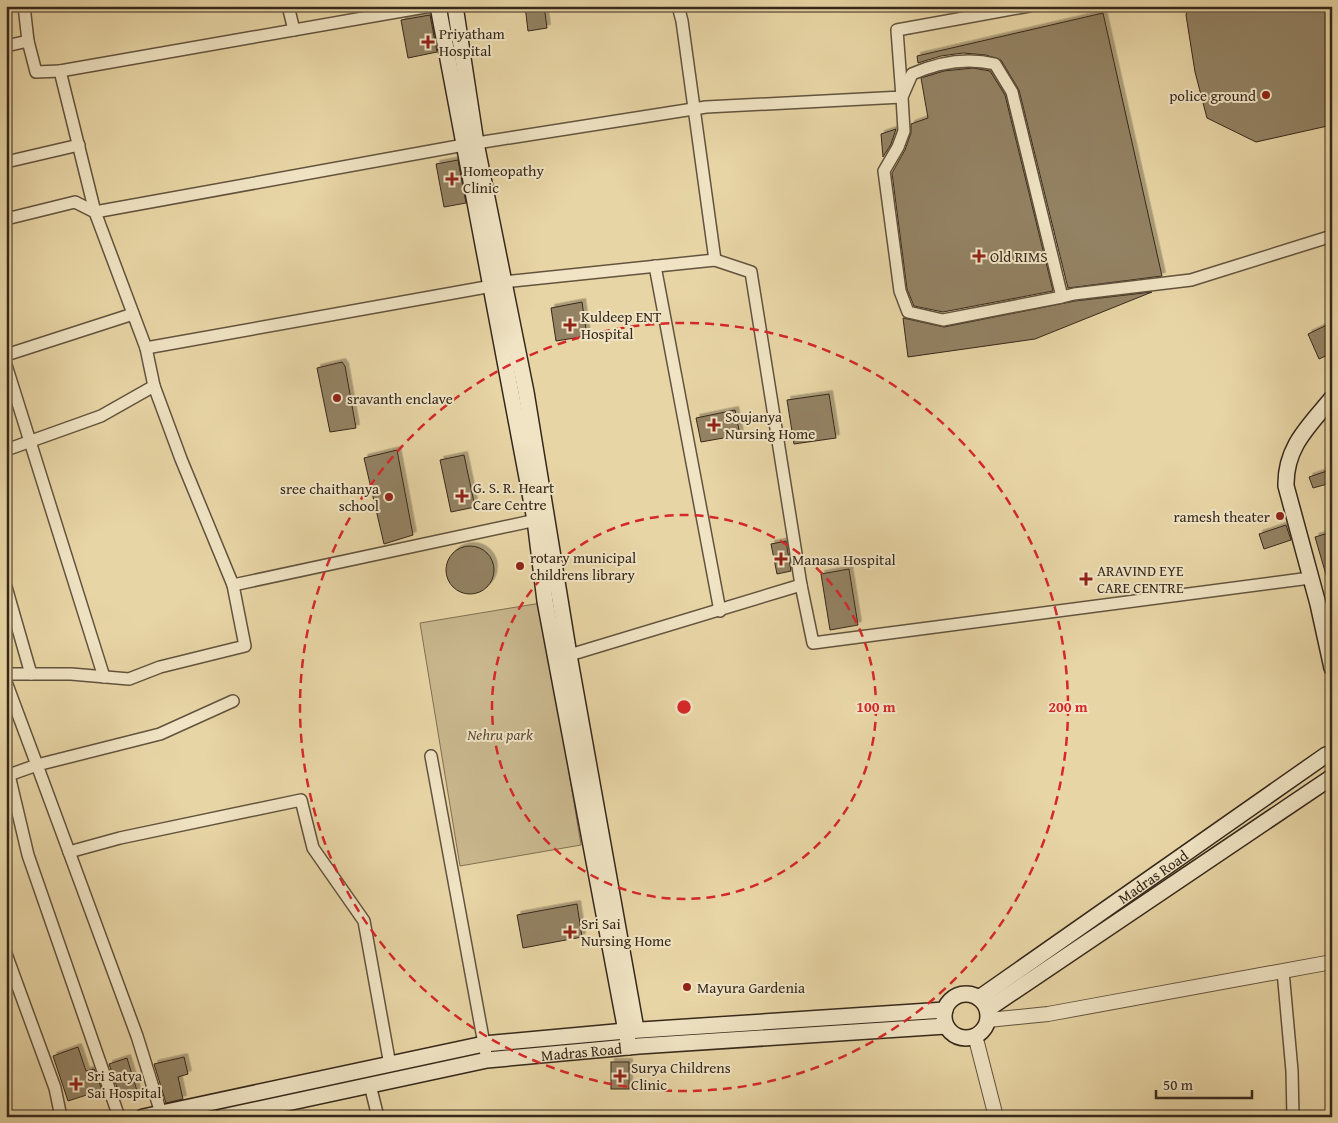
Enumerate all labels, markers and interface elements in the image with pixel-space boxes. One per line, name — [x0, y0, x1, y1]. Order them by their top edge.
place label: Priyatham Hospital — [439, 23, 506, 61]
marker: Priyatham Hospital — [421, 35, 435, 49]
place label: police ground — [1169, 85, 1256, 106]
marker: police ground — [1260, 89, 1272, 101]
place label: Homeopathy Clinic — [463, 160, 544, 198]
marker: Homeopathy Clinic — [445, 172, 459, 186]
place label: Old RIMS — [990, 246, 1048, 267]
marker: Old RIMS — [972, 249, 986, 263]
place label: Kuldeep ENT Hospital — [581, 306, 662, 344]
marker: Kuldeep ENT Hospital — [563, 318, 577, 332]
place label: sravanth enclave — [347, 388, 453, 409]
marker: sravanth enclave — [331, 392, 343, 404]
place label: Soujanya Nursing Home — [725, 406, 815, 444]
marker: Soujanya Nursing Home — [707, 418, 721, 432]
place label: G. S. R. Heart Care Centre — [473, 477, 555, 515]
place label: sree chaithanya school — [280, 478, 379, 516]
marker: G. S. R. Heart Care Centre — [455, 489, 469, 503]
marker: sree chaithanya school — [383, 491, 395, 503]
place label: ramesh theater — [1174, 506, 1270, 527]
marker: ramesh theater — [1274, 510, 1286, 522]
place label: rotary municipal childrens library — [530, 547, 636, 585]
place label: Manasa Hospital — [792, 549, 896, 570]
marker: Manasa Hospital — [774, 552, 788, 566]
marker: rotary municipal childrens library — [514, 560, 526, 572]
place label: ARAVIND EYE CARE CENTRE — [1097, 560, 1184, 598]
marker: ARAVIND EYE CARE CENTRE — [1079, 572, 1093, 586]
text: 100 m — [856, 696, 896, 717]
text: 200 m — [1048, 696, 1088, 717]
centre of rings — [675, 698, 693, 716]
park label: Nehru park — [467, 724, 533, 745]
street label: Madras Road — [1113, 844, 1192, 908]
place label: Sri Sai Nursing Home — [581, 913, 671, 951]
marker: Sri Sai Nursing Home — [563, 925, 577, 939]
place label: Mayura Gardenia — [697, 977, 805, 998]
marker: Mayura Gardenia — [681, 981, 693, 993]
street label: Madras Road — [540, 1037, 623, 1065]
place label: Surya Childrens Clinic — [631, 1057, 731, 1095]
place label: Sri Satya Sai Hospital — [87, 1065, 161, 1103]
scale bar — [1156, 1068, 1252, 1100]
marker: Surya Childrens Clinic — [613, 1069, 627, 1083]
text: 50 m — [1163, 1074, 1194, 1095]
marker: Sri Satya Sai Hospital — [69, 1077, 83, 1091]

